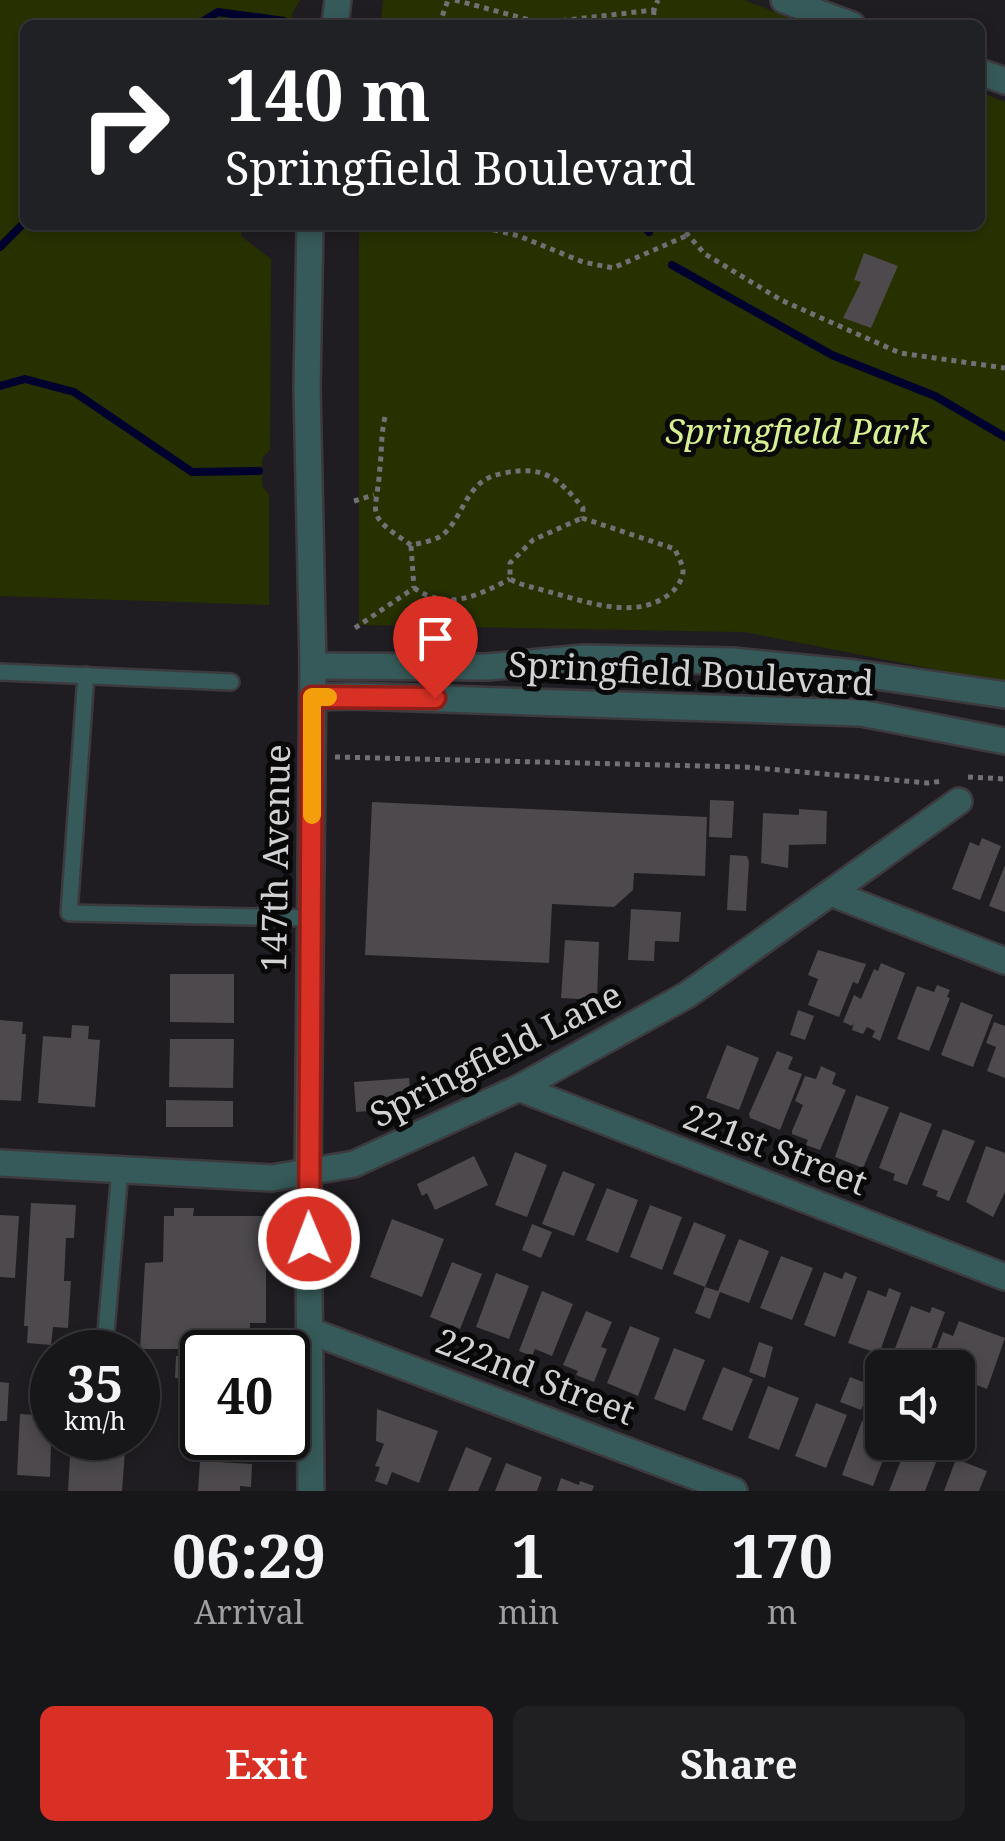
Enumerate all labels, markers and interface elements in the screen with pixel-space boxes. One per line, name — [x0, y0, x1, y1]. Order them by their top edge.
text: 140 m — [225, 46, 431, 142]
icon: right — [60, 60, 190, 190]
text: Springfield Boulevard — [225, 137, 695, 198]
park label: Springfield Park — [666, 407, 930, 454]
pin — [393, 596, 478, 699]
icon: arrive — [408, 611, 463, 666]
street label: Springfield Boulevard — [507, 639, 875, 706]
street label: 147th Avenue — [249, 744, 300, 972]
street label: Springfield Lane — [362, 970, 629, 1137]
street label: 221st Street — [677, 1092, 874, 1205]
position arrow — [257, 1187, 361, 1291]
street label: 222nd Street — [429, 1316, 642, 1435]
speed limit sign: 40 — [180, 1330, 310, 1460]
text: 35 — [67, 1349, 123, 1417]
map controls — [865, 1350, 975, 1460]
button: sound — [865, 1350, 975, 1460]
text: km/h — [64, 1403, 126, 1437]
text: 06:29 — [172, 1514, 326, 1596]
text: 1 — [512, 1514, 546, 1596]
text: 170 — [731, 1514, 833, 1596]
text: Arrival — [194, 1590, 304, 1633]
text: min — [498, 1590, 559, 1633]
text: m — [767, 1590, 797, 1633]
button: Exit — [40, 1706, 493, 1821]
button: Share — [513, 1706, 965, 1821]

